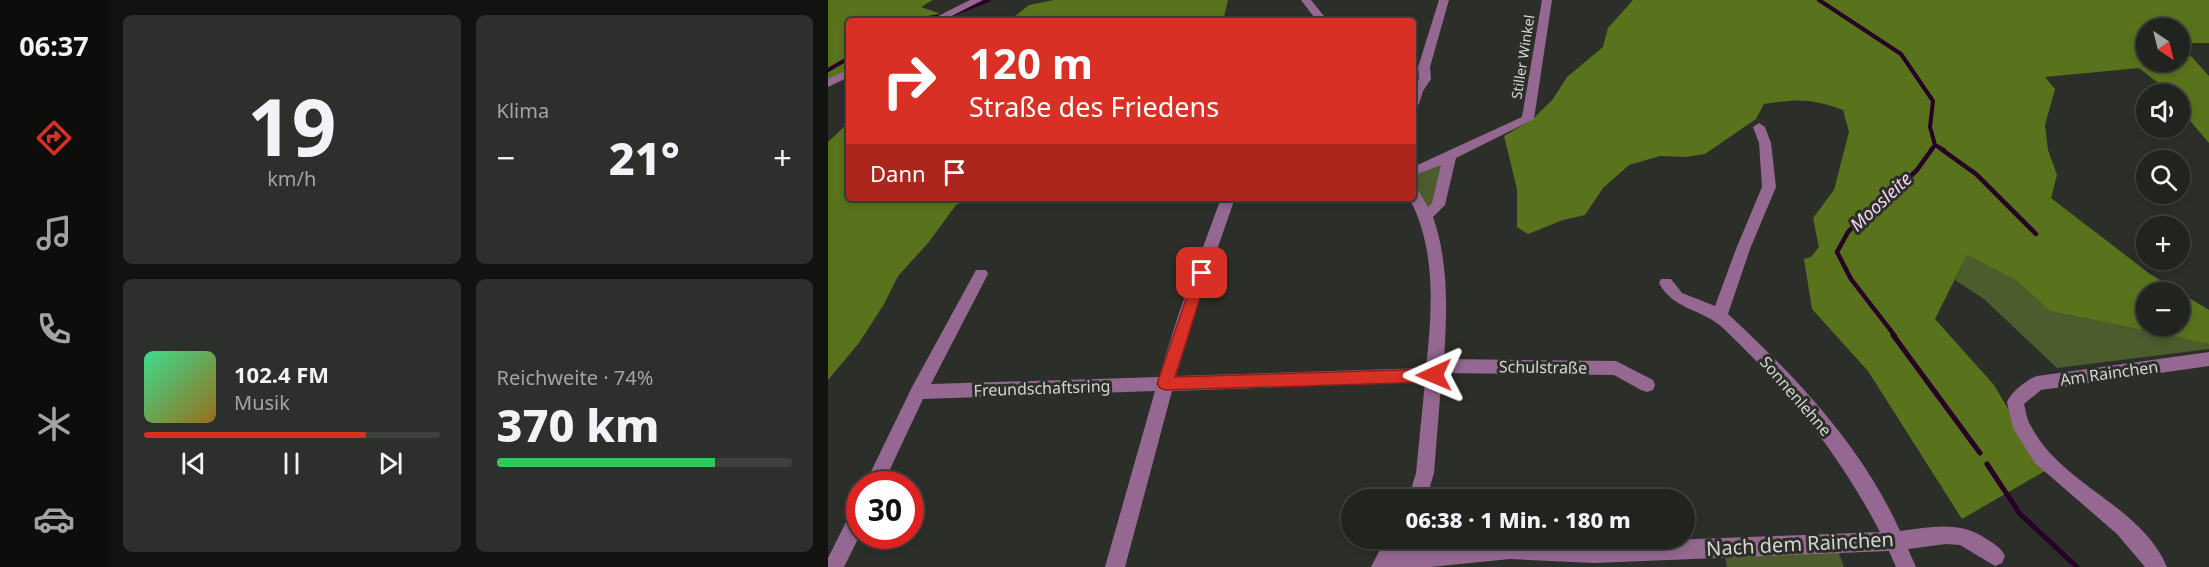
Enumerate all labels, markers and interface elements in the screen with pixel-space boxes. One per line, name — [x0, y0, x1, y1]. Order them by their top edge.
street label: Stiller Winkel — [1506, 13, 1539, 100]
north arrow — [2136, 18, 2190, 72]
map controls — [2136, 18, 2190, 336]
text: 06:37 — [19, 27, 89, 64]
text: 120 m — [969, 34, 1093, 91]
icon: right — [870, 42, 948, 120]
text: 19 — [247, 73, 336, 179]
button: sound — [2136, 84, 2190, 138]
text: Straße des Friedens — [969, 88, 1219, 125]
text: Klima — [497, 97, 549, 124]
icon: directions — [33, 117, 75, 159]
text: 21° — [609, 127, 680, 188]
text: − — [497, 135, 515, 180]
text: + — [773, 135, 792, 180]
button: search — [2136, 150, 2190, 204]
icon: arrive — [938, 156, 971, 189]
text: Dann — [870, 158, 926, 188]
text: km/h — [267, 165, 316, 192]
water label: Moosleite — [1844, 166, 1916, 236]
icon: music — [33, 212, 75, 254]
button: + — [2136, 216, 2190, 270]
pin — [1176, 247, 1227, 298]
icon: arrive — [1185, 256, 1218, 289]
button: − — [2136, 282, 2190, 336]
icon: phone — [33, 308, 75, 350]
position arrow — [1402, 343, 1466, 407]
street label: Sonnenlehne — [1755, 351, 1837, 441]
street label: Schulstraße — [1499, 355, 1587, 379]
street label: Am Rainchen — [2059, 355, 2159, 391]
text: 102.4 FM — [234, 359, 329, 389]
text: Reichweite · 74% — [497, 364, 653, 391]
street label: Freundschaftsring — [973, 375, 1111, 401]
text: Musik — [234, 389, 290, 416]
text: 370 km — [497, 394, 659, 455]
icon: climate — [33, 403, 75, 445]
icon: previous — [177, 447, 210, 480]
icon: pause — [275, 447, 308, 480]
icon: next — [374, 447, 407, 480]
speed limit sign: 30 — [846, 471, 924, 549]
icon: car — [33, 498, 75, 540]
text: 06:38 · 1 Min. · 180 m — [1405, 504, 1631, 534]
street label: Nach dem Rainchen — [1705, 525, 1894, 562]

